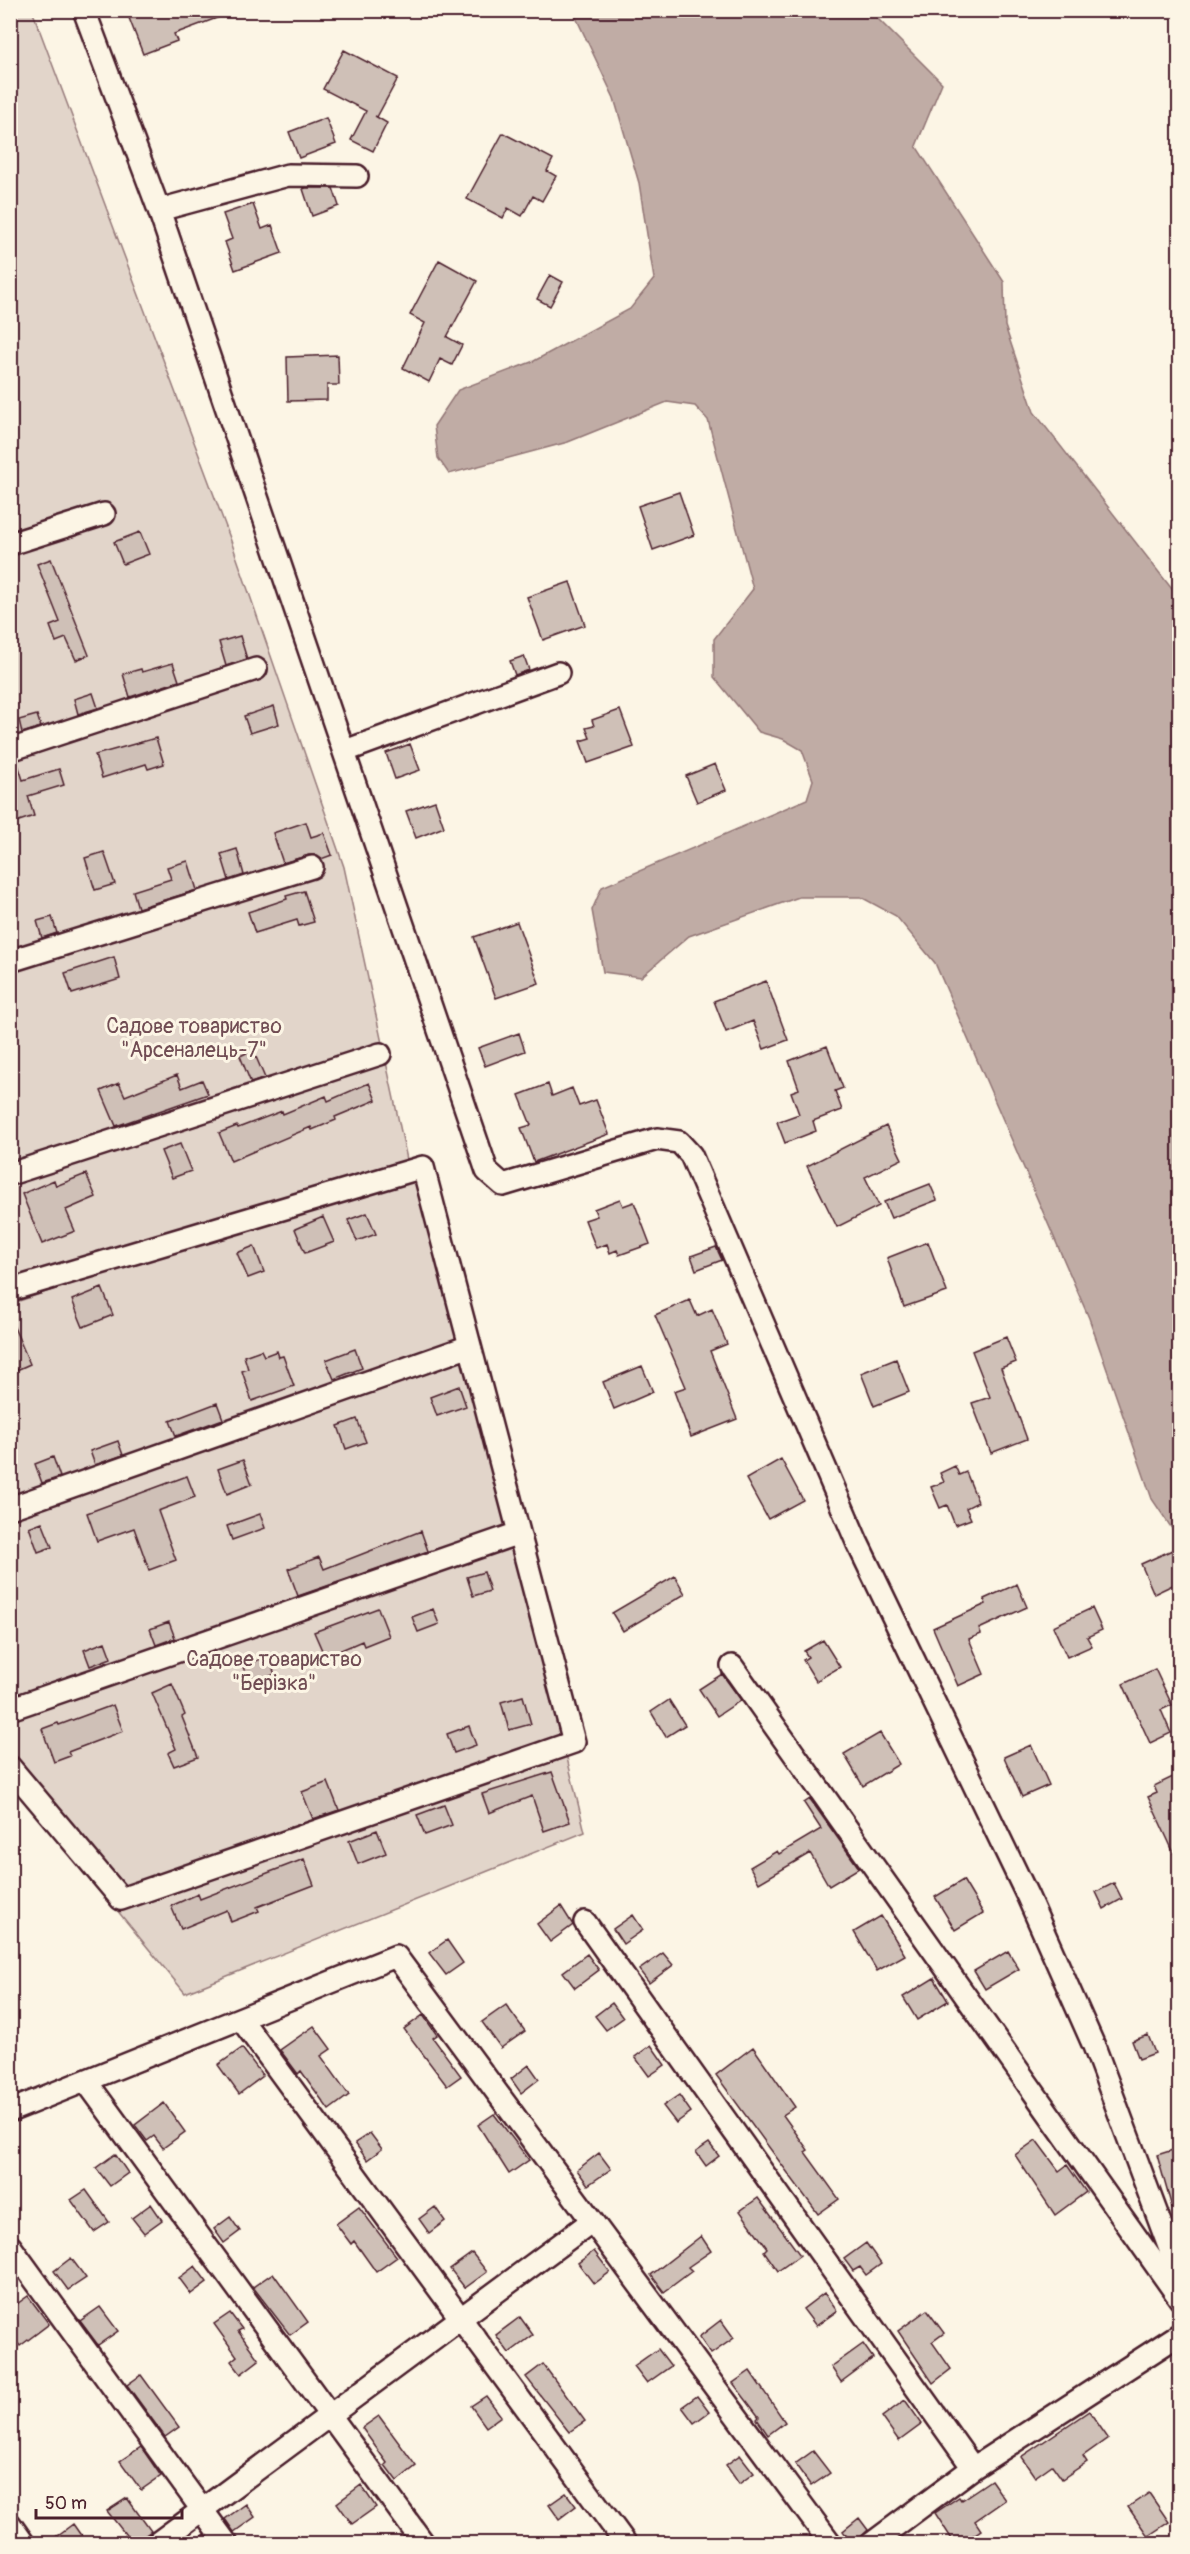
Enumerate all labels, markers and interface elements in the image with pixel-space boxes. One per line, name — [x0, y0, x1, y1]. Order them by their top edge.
park label: Садове товариство "Арсеналець-7" — [106, 1013, 282, 1064]
park label: Садове товариство "Берізка" — [186, 1646, 362, 1697]
scale bar — [36, 2482, 182, 2520]
text: 50 m — [45, 2492, 87, 2515]

